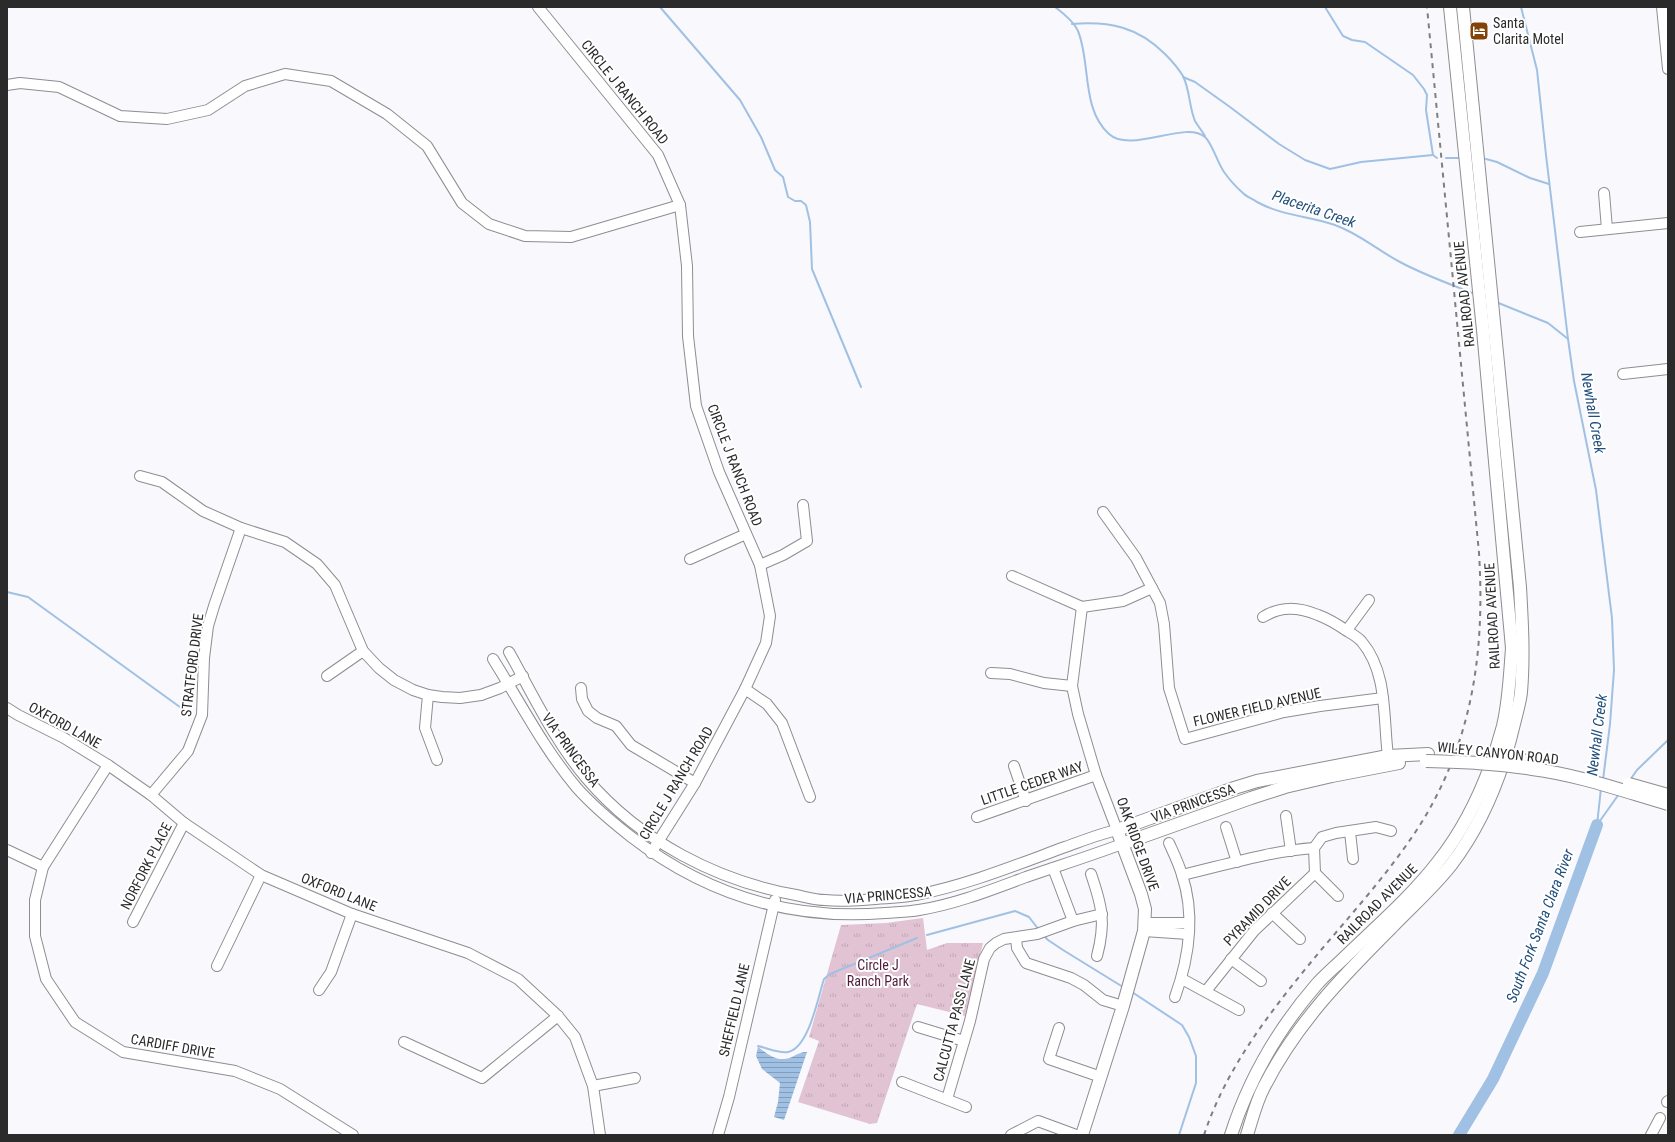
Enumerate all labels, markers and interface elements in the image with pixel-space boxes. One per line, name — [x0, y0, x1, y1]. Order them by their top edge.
place label: Santa Clarita Motel — [1493, 15, 1564, 47]
hotel icon: Santa Clarita Motel — [1468, 20, 1490, 42]
street label: CIRCLE J RANCH ROAD — [578, 37, 672, 147]
water label: Placerita Creek — [1270, 186, 1359, 232]
street label: RAILROAD AVENUE — [1450, 240, 1478, 348]
water label: Newhall Creek — [1577, 371, 1609, 455]
street label: CIRCLE J RANCH ROAD — [704, 402, 766, 528]
street label: RAILROAD AVENUE — [1481, 562, 1503, 670]
street label: STRATFORD DRIVE — [178, 612, 206, 718]
street label: FLOWER FIELD AVENUE — [1192, 685, 1322, 729]
water label: Newhall Creek — [1583, 693, 1611, 777]
street label: OXFORD LANE — [26, 699, 104, 751]
street label: VIA PRINCESSA — [539, 710, 603, 790]
street label: CIRCLE J RANCH ROAD — [636, 723, 716, 843]
street label: WILEY CANYON ROAD — [1436, 739, 1560, 767]
street label: LITTLE CEDER WAY — [979, 758, 1086, 808]
street label: VIA PRINCESSA — [1149, 781, 1237, 825]
street label: OAK RIDGE DRIVE — [1114, 795, 1162, 893]
street label: NORFORK PLACE — [117, 820, 175, 912]
water label: South Fork Santa Clara River — [1502, 846, 1578, 1005]
street label: RAILROAD AVENUE — [1334, 861, 1420, 947]
street label: OXFORD LANE — [299, 870, 379, 914]
street label: PYRAMID DRIVE — [1220, 873, 1294, 949]
street label: VIA PRINCESSA — [844, 883, 932, 907]
park label: Circle J Ranch Park — [847, 957, 910, 989]
street label: CALCUTTA PASS LANE — [930, 957, 978, 1083]
street label: SHEFFIELD LANE — [715, 962, 753, 1058]
street label: CARDIFF DRIVE — [130, 1031, 216, 1061]

